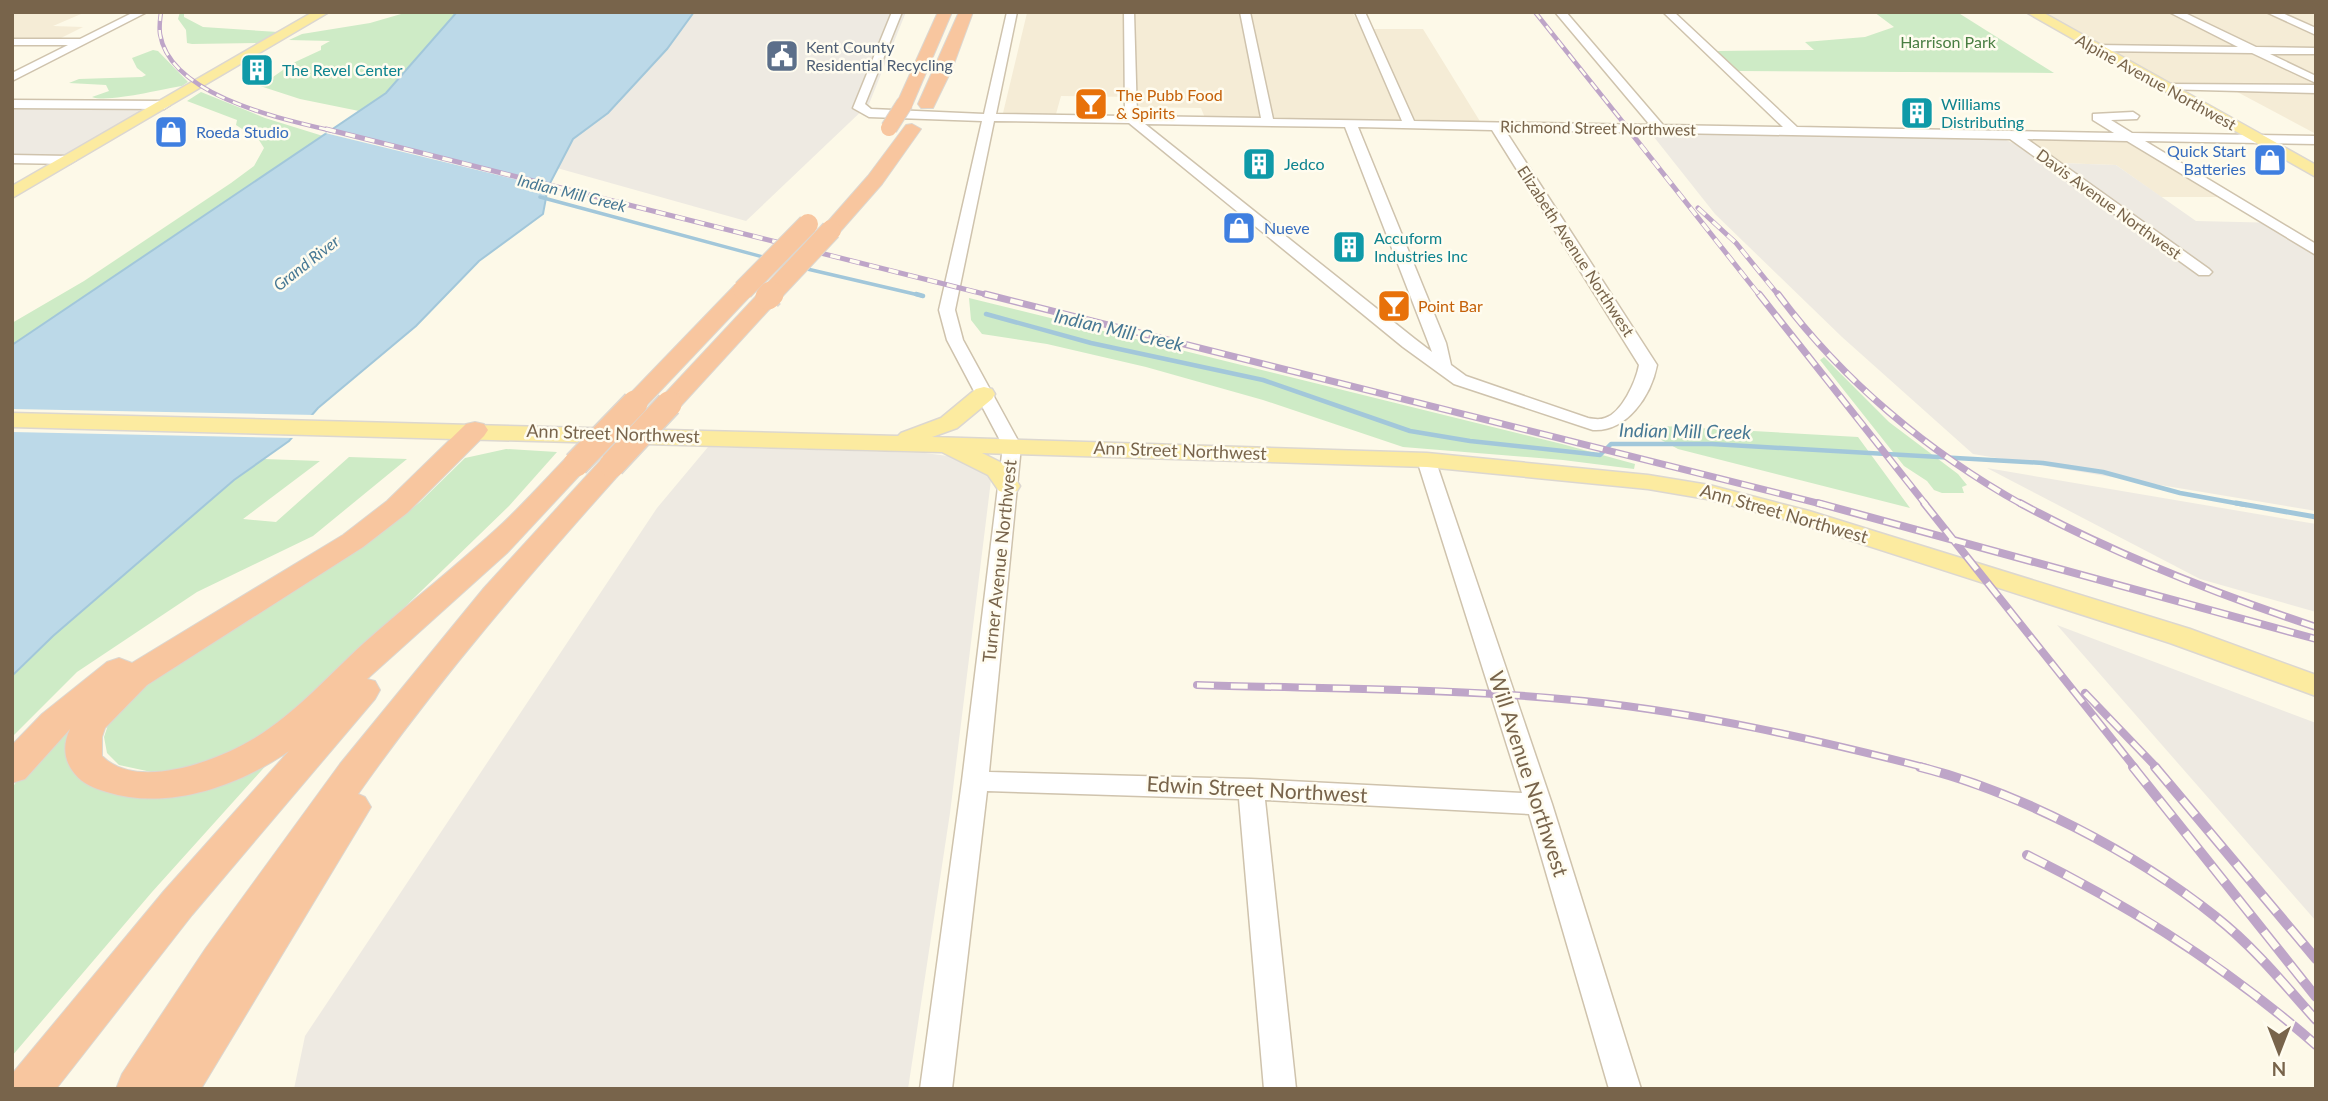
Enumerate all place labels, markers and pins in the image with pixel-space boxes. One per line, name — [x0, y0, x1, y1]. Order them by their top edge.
public building icon: Kent County Residential Recycling — [763, 37, 801, 75]
place label: Kent County Residential Recycling — [806, 37, 953, 74]
building icon: The Revel Center — [238, 51, 276, 89]
place label: The Revel Center — [282, 60, 403, 79]
bar icon: The Pubb Food & Spirits — [1072, 85, 1110, 123]
place label: The Pubb Food & Spirits — [1116, 85, 1223, 122]
building icon: Williams Distributing — [1898, 94, 1936, 132]
place label: Williams Distributing — [1941, 94, 2024, 131]
shop icon: Roeda Studio — [152, 113, 190, 151]
place label: Roeda Studio — [196, 122, 289, 141]
place label: Quick Start Batteries — [2167, 141, 2246, 178]
shop icon: Quick Start Batteries — [2251, 141, 2289, 179]
building icon: Jedco — [1240, 145, 1278, 183]
place label: Jedco — [1284, 154, 1324, 173]
shop icon: Nueve — [1220, 209, 1258, 247]
place label: Nueve — [1264, 218, 1310, 237]
building icon: Accuform Industries Inc — [1330, 228, 1368, 266]
place label: Accuform Industries Inc — [1374, 228, 1468, 265]
bar icon: Point Bar — [1375, 287, 1413, 325]
place label: Point Bar — [1418, 296, 1483, 315]

